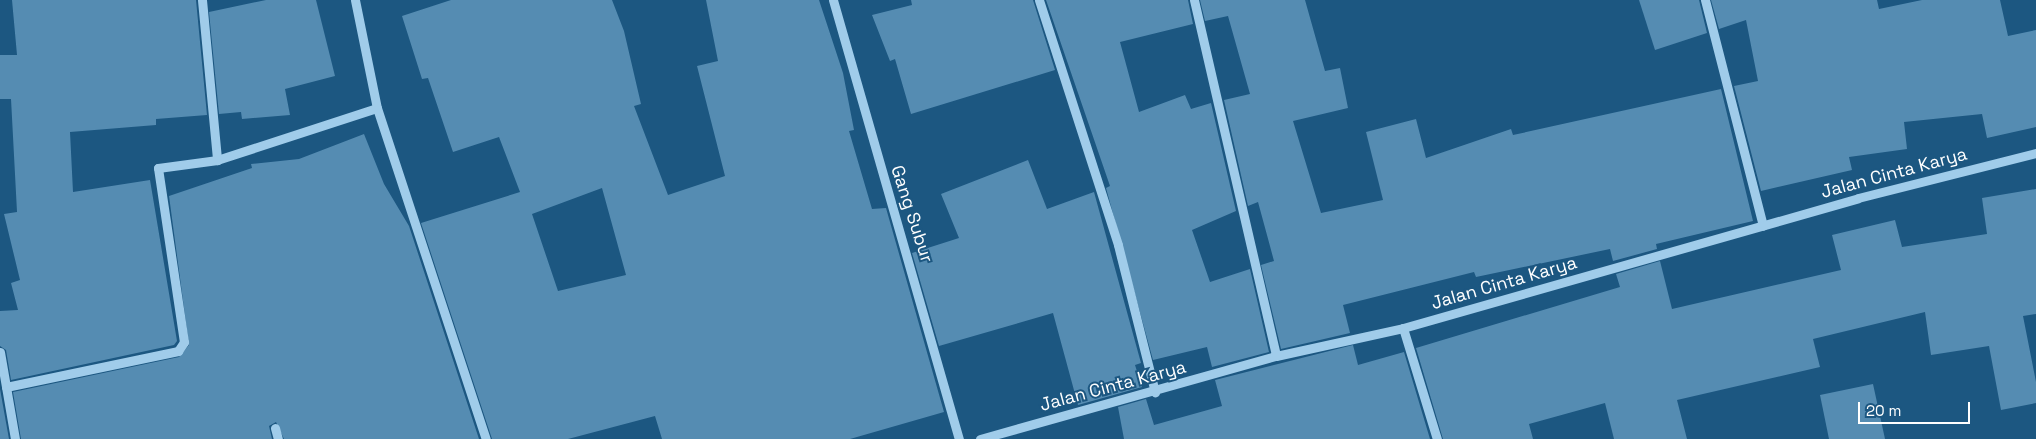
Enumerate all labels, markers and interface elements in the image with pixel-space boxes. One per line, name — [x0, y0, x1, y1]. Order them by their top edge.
street label: Jalan Cinta Karya — [1819, 143, 1969, 203]
street label: Gang Subur — [886, 163, 938, 265]
street label: Jalan Cinta Karya — [1429, 252, 1579, 314]
street label: Jalan Cinta Karya — [1038, 356, 1188, 416]
scale bar — [1861, 392, 1974, 424]
text: 20 m — [1866, 401, 1901, 420]

